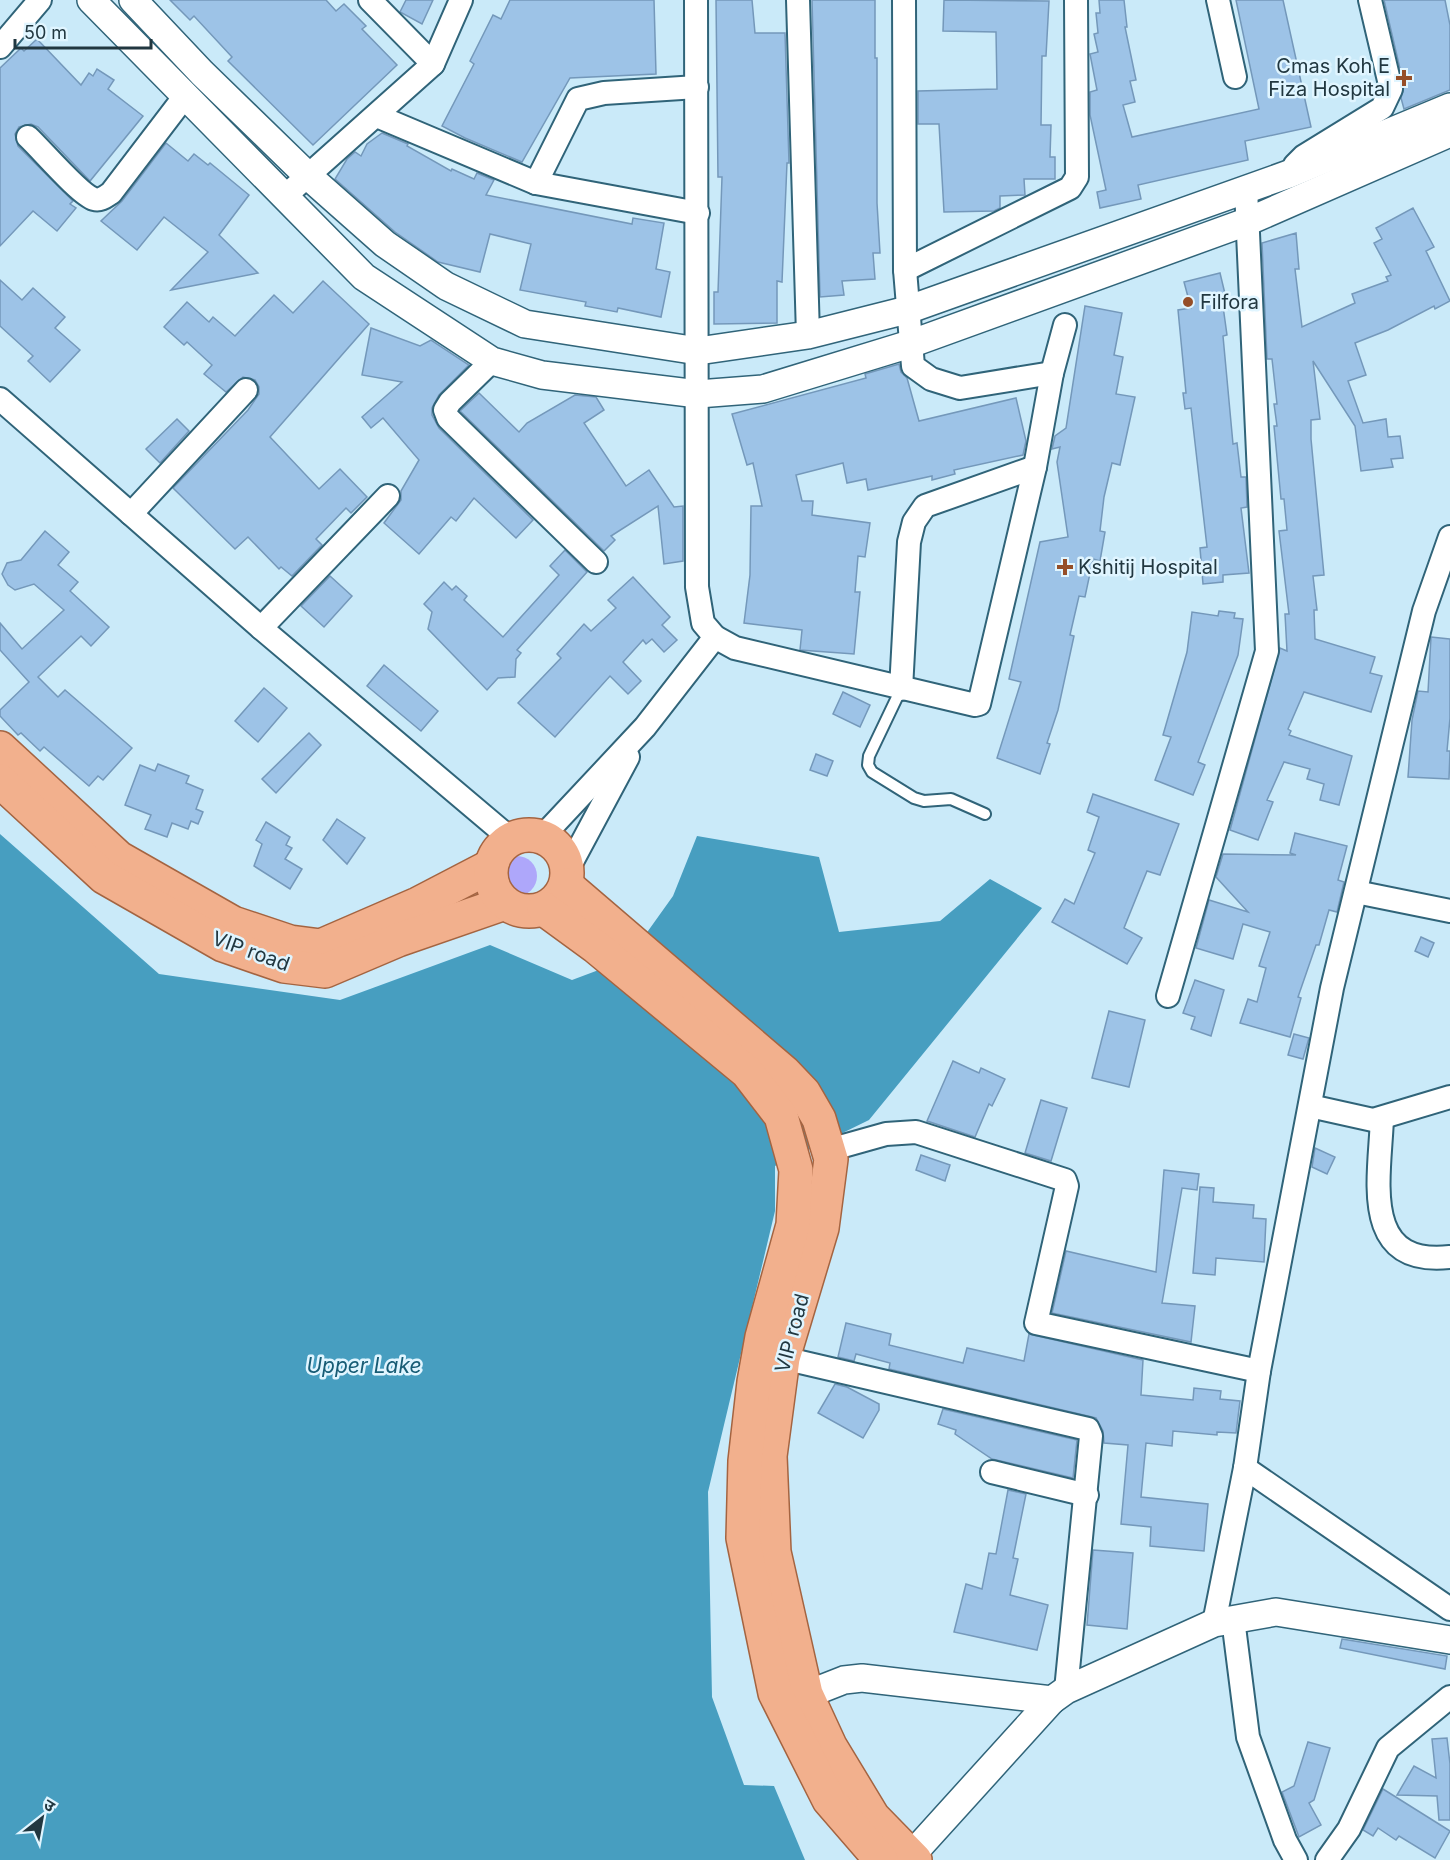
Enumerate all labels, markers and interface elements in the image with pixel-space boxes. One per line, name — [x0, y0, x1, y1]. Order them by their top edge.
scale bar — [15, 12, 152, 50]
text: 50 m — [24, 22, 67, 43]
place label: Cmas Koh E Fiza Hospital — [1268, 54, 1390, 101]
marker: Cmas Koh E Fiza Hospital — [1395, 69, 1413, 87]
place label: Filfora — [1200, 290, 1259, 314]
marker: Filfora — [1181, 295, 1195, 309]
place label: Kshitij Hospital — [1078, 555, 1218, 579]
marker: Kshitij Hospital — [1056, 558, 1074, 576]
street label: VIP road — [209, 926, 293, 976]
street label: VIP road — [770, 1291, 814, 1375]
water label: Upper Lake — [306, 1353, 422, 1378]
north arrow — [12, 1788, 72, 1848]
text: उ — [41, 1794, 59, 1816]

